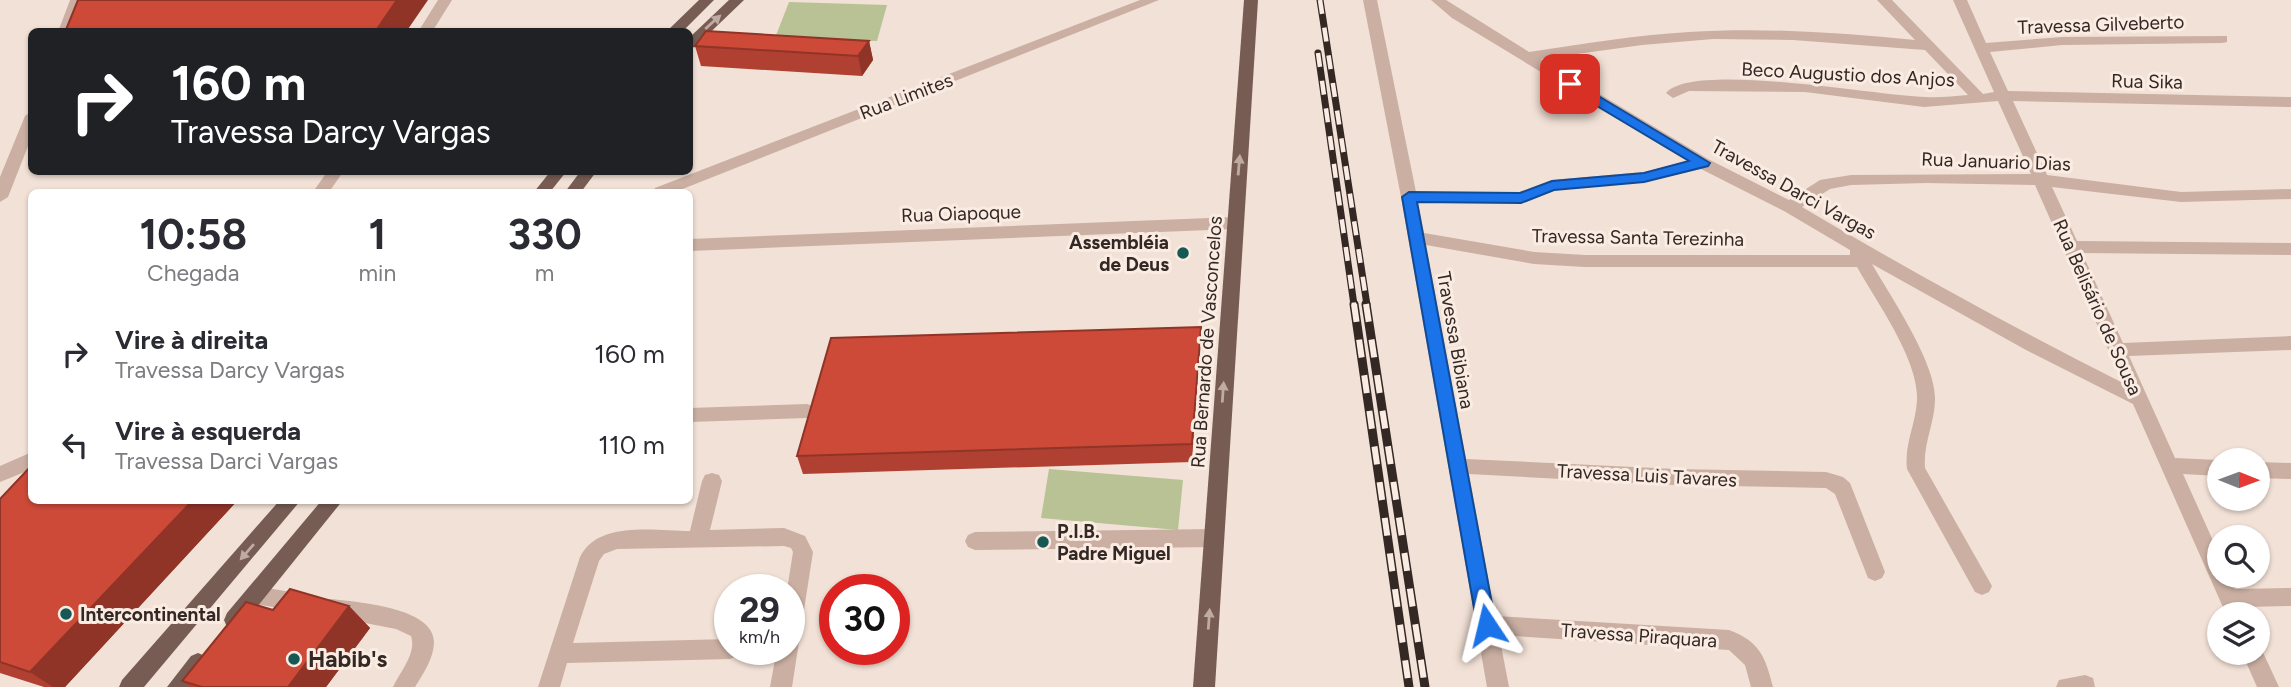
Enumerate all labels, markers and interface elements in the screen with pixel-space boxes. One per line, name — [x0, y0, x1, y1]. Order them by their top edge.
street label: Travessa Gilveberto — [2017, 10, 2185, 39]
one-way arrow — [704, 14, 721, 30]
text: 160 m — [171, 53, 306, 112]
pin — [1540, 54, 1600, 114]
icon: right — [56, 56, 147, 147]
street label: Beco Augustio dos Anjos — [1741, 57, 1955, 92]
icon: arrive — [1551, 65, 1589, 103]
street label: Rua Limites — [856, 68, 956, 125]
street label: Rua Sika — [2111, 69, 2183, 94]
text: Travessa Darcy Vargas — [171, 113, 491, 151]
street label: Travessa Darci Vargas — [1708, 135, 1880, 244]
street label: Rua Januario Dias — [1921, 147, 2071, 176]
one-way arrow — [1234, 154, 1245, 176]
street label: Rua Oiapoque — [901, 200, 1021, 227]
text: 10:58 — [139, 209, 247, 260]
text: 1 — [369, 209, 386, 260]
text: 330 — [508, 209, 582, 260]
street label: Rua Bernardo de Vasconcelos — [1186, 215, 1227, 469]
street label: Rua Belisário de Sousa — [2048, 215, 2147, 399]
street label: Travessa Santa Terezinha — [1532, 224, 1744, 251]
place label: Assembléia de Deus — [1069, 231, 1169, 276]
marker: Assembléia de Deus — [1175, 245, 1191, 261]
text: Chegada — [147, 259, 239, 287]
text: min — [359, 259, 396, 287]
text: m — [535, 259, 554, 287]
street label: Travessa Bibiana — [1432, 270, 1479, 411]
text: Vire à direita — [115, 324, 268, 356]
icon: right — [56, 335, 94, 373]
text: 160 m — [594, 338, 665, 370]
text: Travessa Darcy Vargas — [115, 356, 345, 384]
one-way arrow — [1218, 381, 1229, 403]
text: Vire à esquerda — [115, 415, 301, 447]
icon: left — [56, 426, 94, 464]
text: 110 m — [598, 429, 665, 461]
text: Travessa Darci Vargas — [115, 447, 338, 475]
north arrow — [2207, 448, 2270, 511]
map controls — [2207, 448, 2270, 665]
street label: Travessa Luis Tavares — [1556, 459, 1738, 492]
place label: P.I.B. Padre Miguel — [1057, 520, 1171, 565]
button: search — [2207, 525, 2270, 588]
marker: P.I.B. Padre Miguel — [1035, 534, 1051, 550]
one-way arrow — [239, 543, 255, 561]
speed limit sign: 30 — [819, 574, 910, 665]
position arrow — [1450, 588, 1524, 662]
text: 29 — [739, 589, 780, 631]
button: layers — [2207, 602, 2270, 665]
place label: Intercontinental — [80, 603, 221, 626]
marker: Intercontinental — [58, 606, 74, 622]
one-way arrow — [1204, 608, 1215, 630]
street label: Travessa Piraquara — [1560, 619, 1718, 652]
text: km/h — [739, 626, 780, 648]
place label: Habib's — [308, 645, 388, 673]
marker: Habib's — [286, 651, 302, 667]

